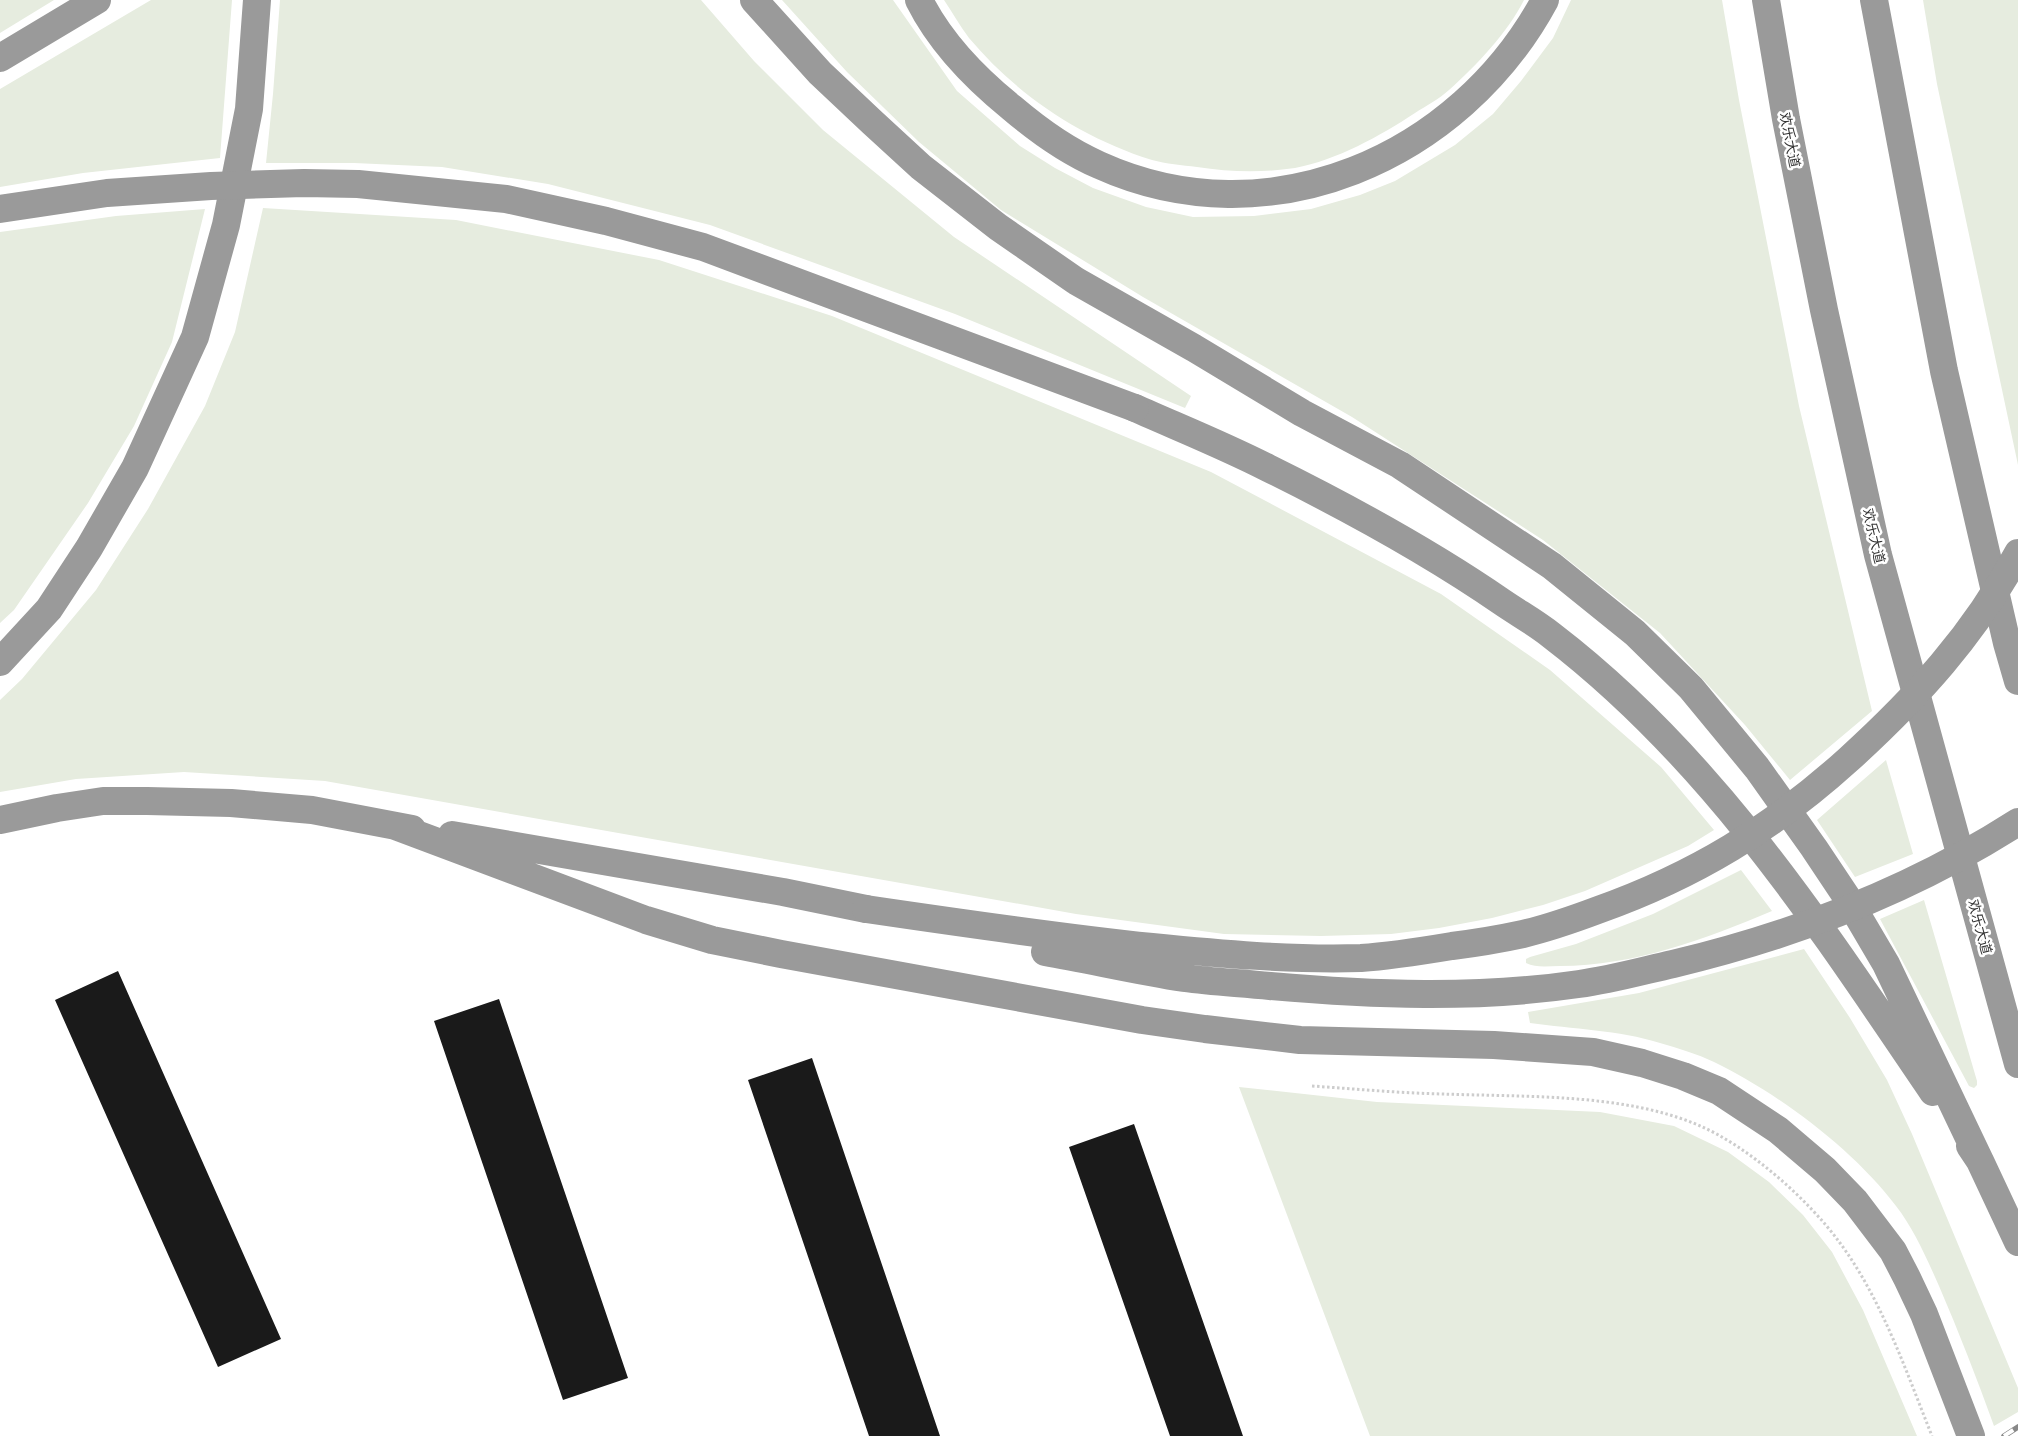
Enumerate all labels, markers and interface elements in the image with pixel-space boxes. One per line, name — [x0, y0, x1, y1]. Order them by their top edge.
street label: 欢乐大道 — [1777, 111, 1803, 169]
street label: 欢乐大道 — [1860, 507, 1888, 565]
street label: 欢乐大道 — [1965, 898, 1995, 956]

